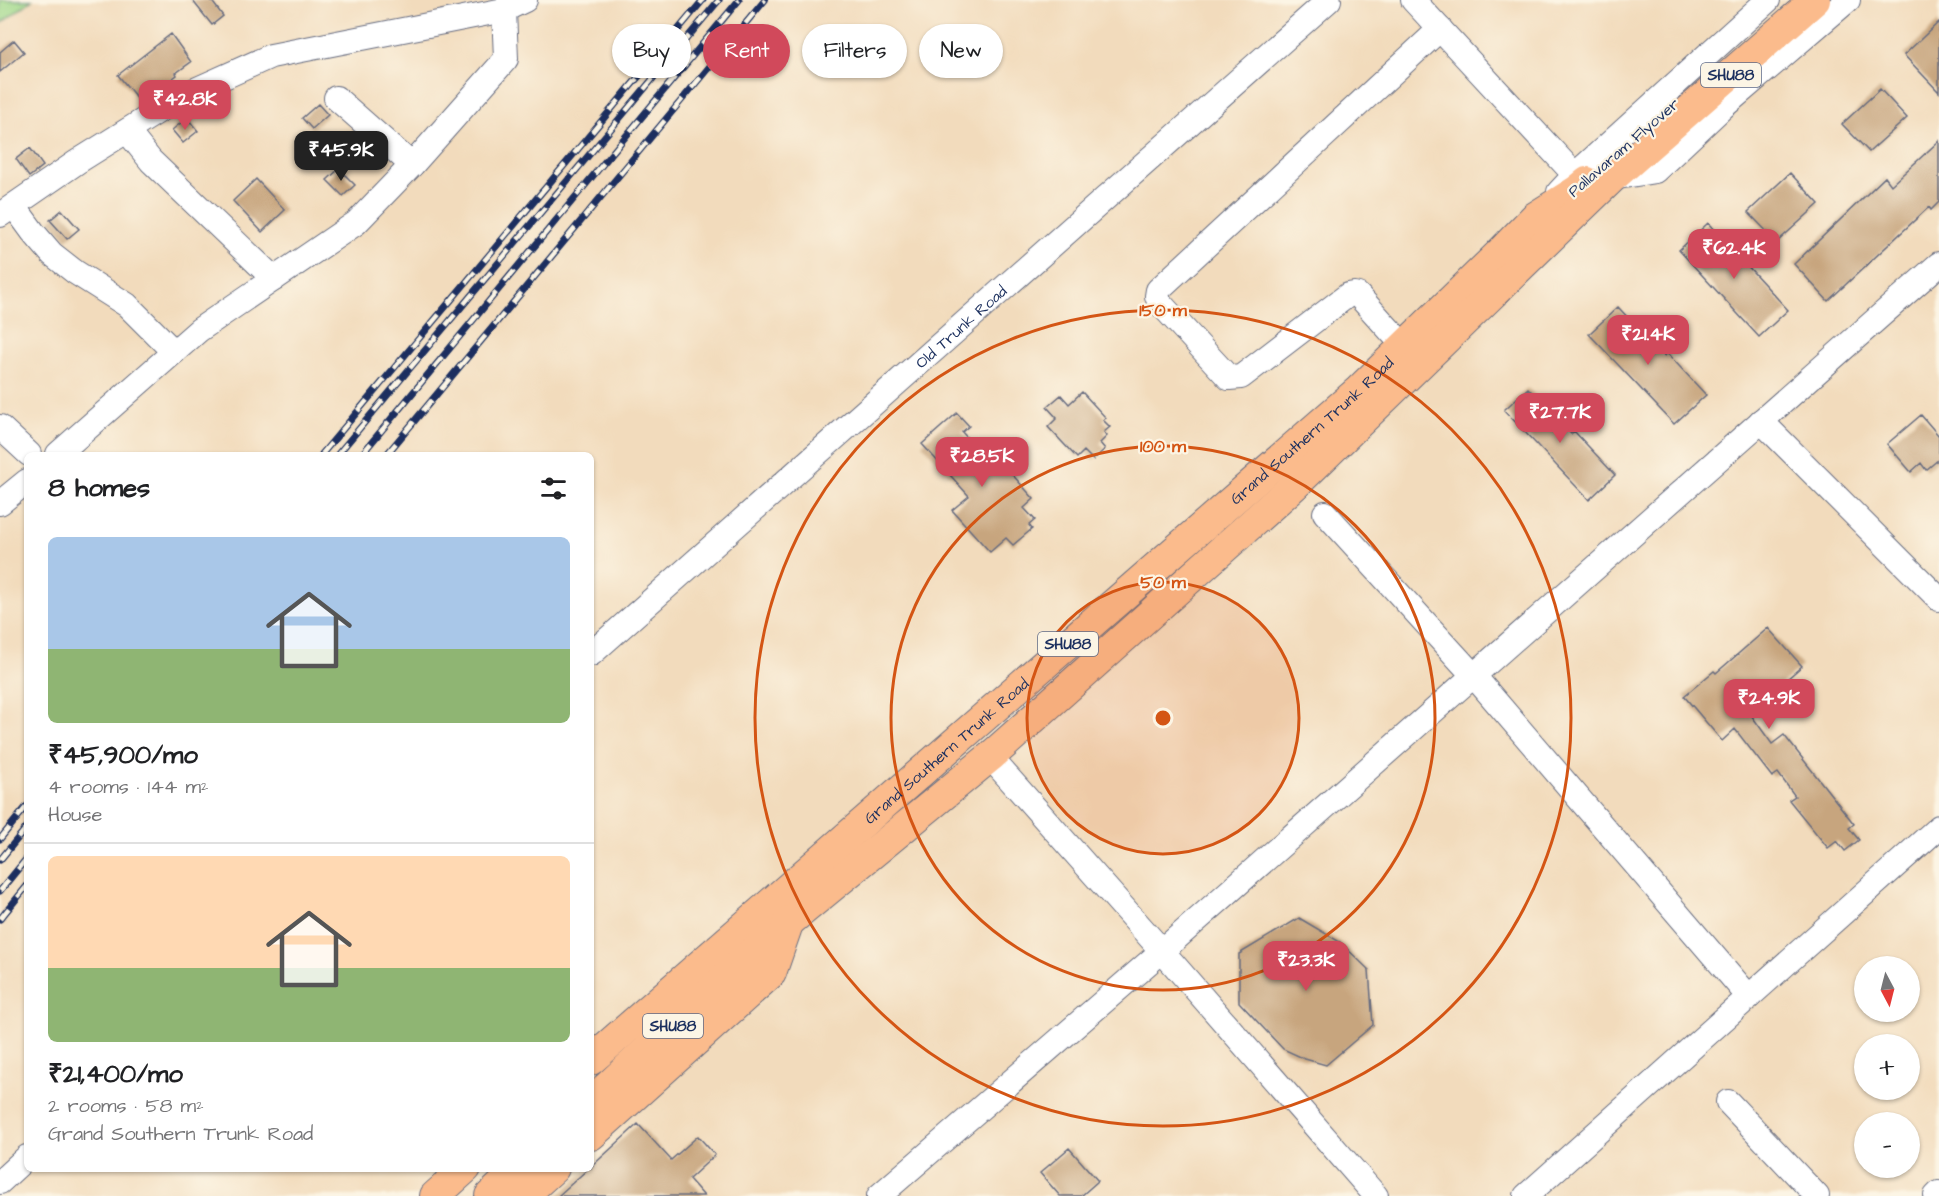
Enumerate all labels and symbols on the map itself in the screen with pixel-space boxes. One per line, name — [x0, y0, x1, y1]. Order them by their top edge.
road number: SHU88 — [1701, 63, 1761, 87]
pin: ₹42.8K — [136, 80, 234, 131]
street label: Pallavaram Flyover — [1563, 93, 1685, 203]
pin: ₹45.9K — [292, 131, 390, 182]
pin: ₹62.4K — [1685, 229, 1783, 280]
street label: Old Trunk Road — [911, 280, 1012, 374]
text: 150 m — [1139, 298, 1188, 323]
pin: ₹21.4K — [1599, 315, 1697, 366]
street label: Grand Southern Trunk Road — [1226, 352, 1399, 510]
pin: ₹27.7K — [1511, 393, 1609, 444]
text: 100 m — [1140, 434, 1187, 459]
pin: ₹28.5K — [933, 437, 1031, 488]
text: 50 m — [1140, 570, 1187, 595]
road number: SHU88 — [1038, 632, 1098, 656]
street label: Grand Southern Trunk Road — [859, 673, 1034, 829]
pin: ₹24.9K — [1720, 679, 1818, 730]
centre of rings — [1153, 708, 1173, 728]
pin: ₹23.3K — [1257, 941, 1355, 992]
north arrow — [1854, 956, 1920, 1022]
road number: SHU88 — [643, 1014, 703, 1038]

